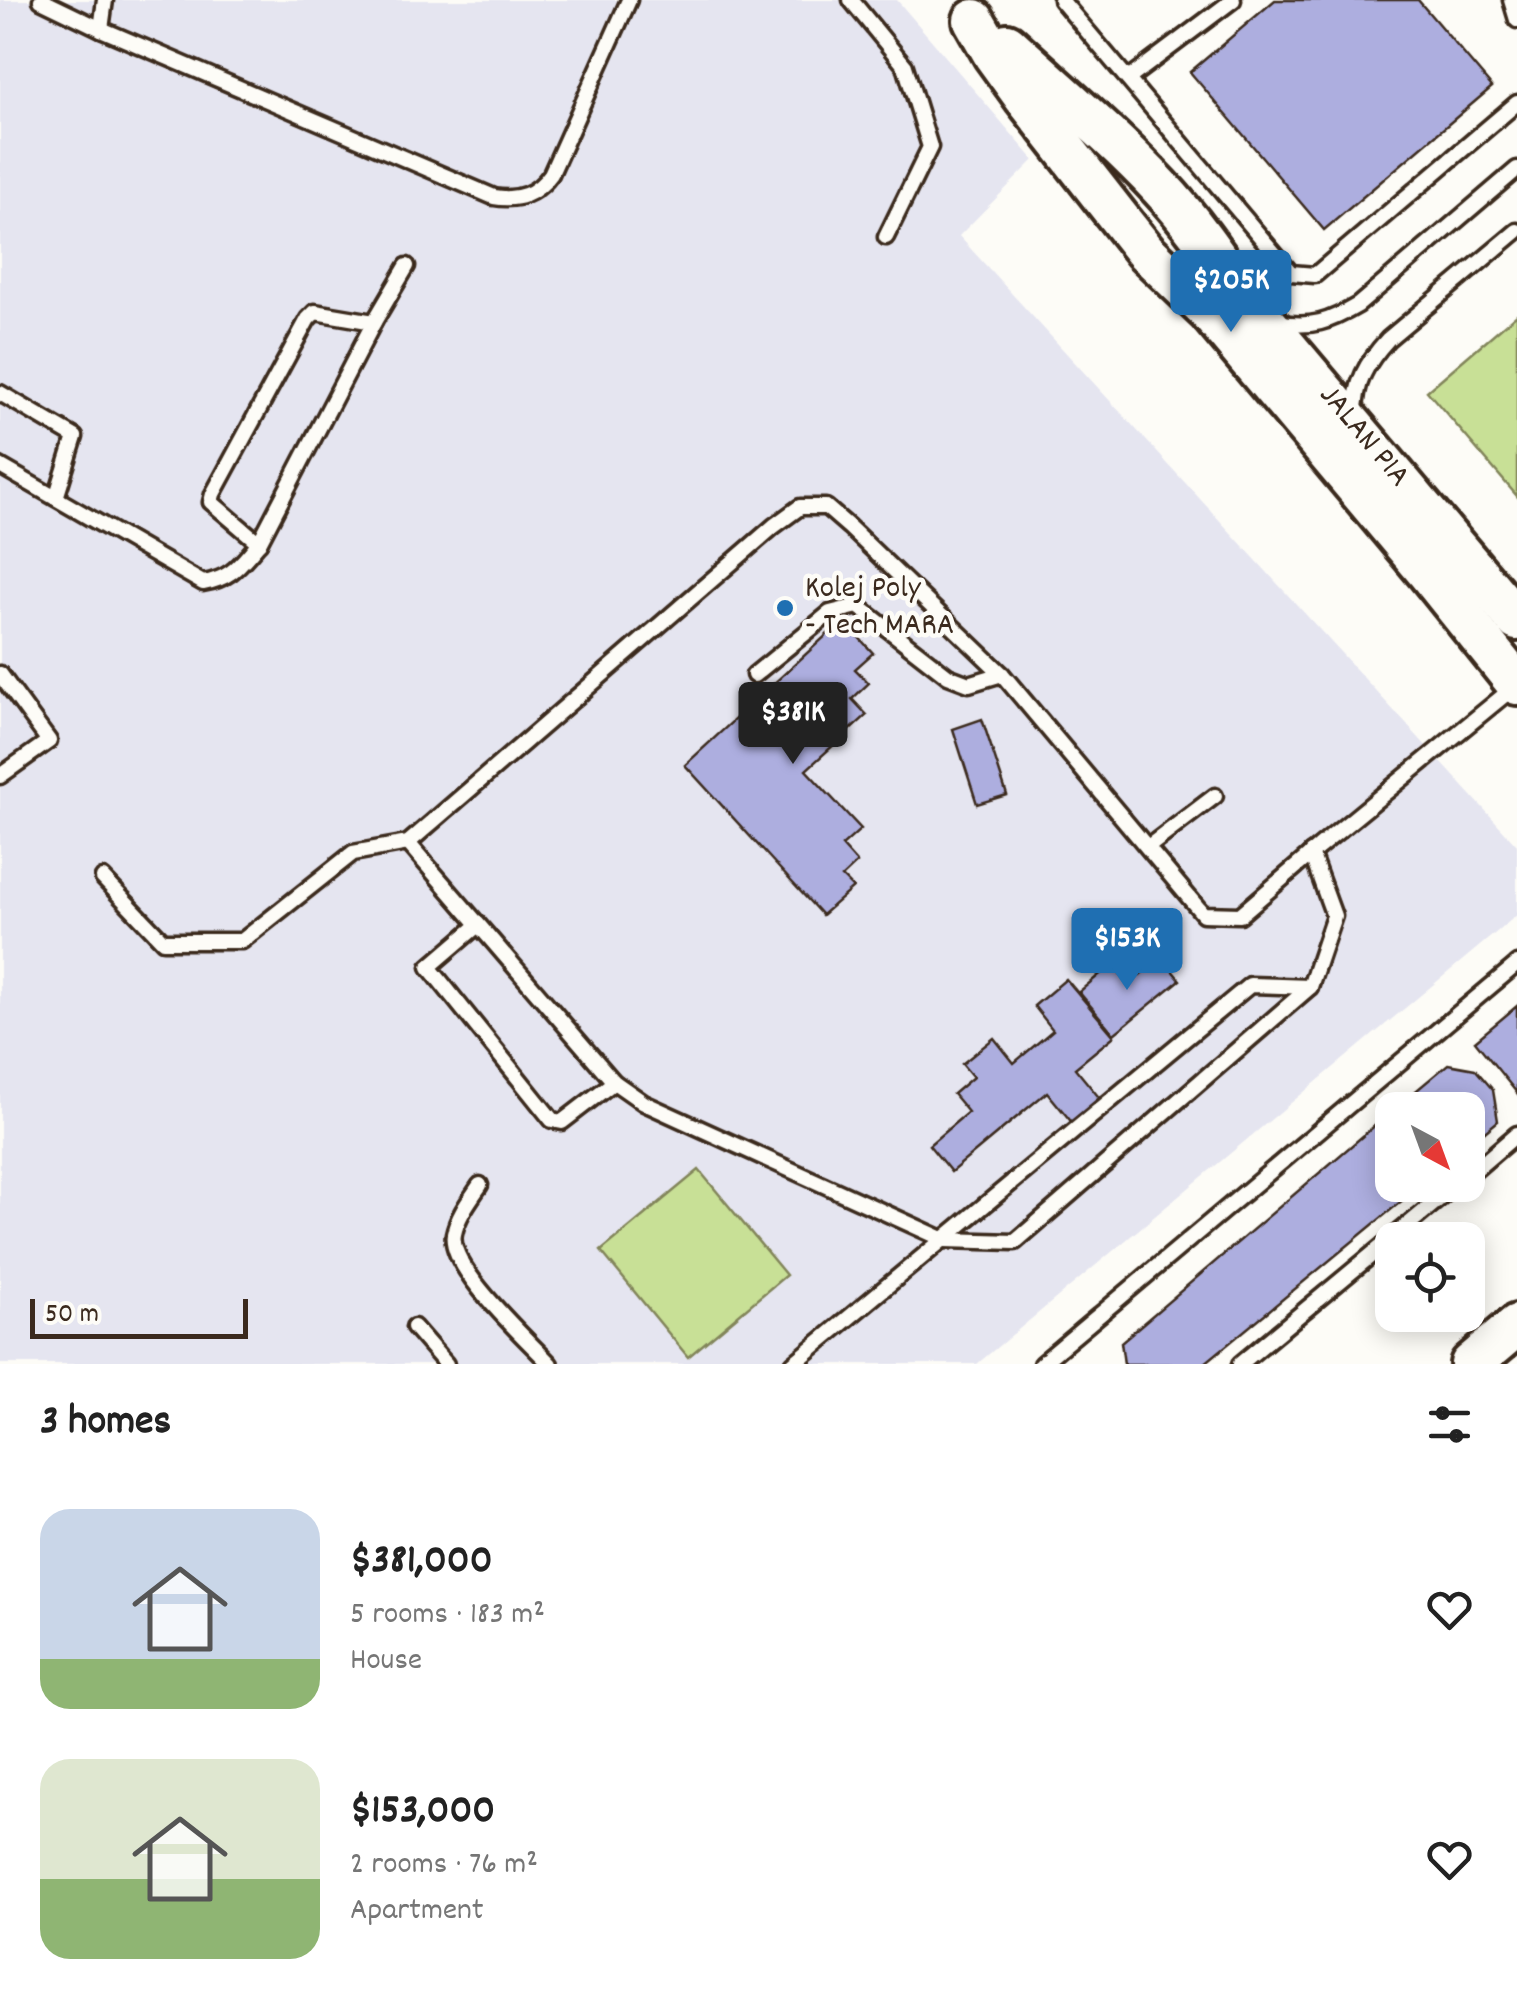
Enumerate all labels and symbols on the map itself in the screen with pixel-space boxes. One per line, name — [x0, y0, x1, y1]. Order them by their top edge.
pin: $205K — [1161, 250, 1301, 335]
street label: JALAN P1A — [1306, 376, 1420, 498]
place label: Kolej Poly - Tech MARA — [805, 567, 954, 650]
marker: Kolej Poly - Tech MARA — [774, 597, 796, 619]
pin: $381K — [723, 682, 863, 767]
pin: $153K — [1057, 908, 1197, 993]
north arrow — [1375, 1092, 1485, 1202]
scale bar — [30, 1294, 248, 1338]

